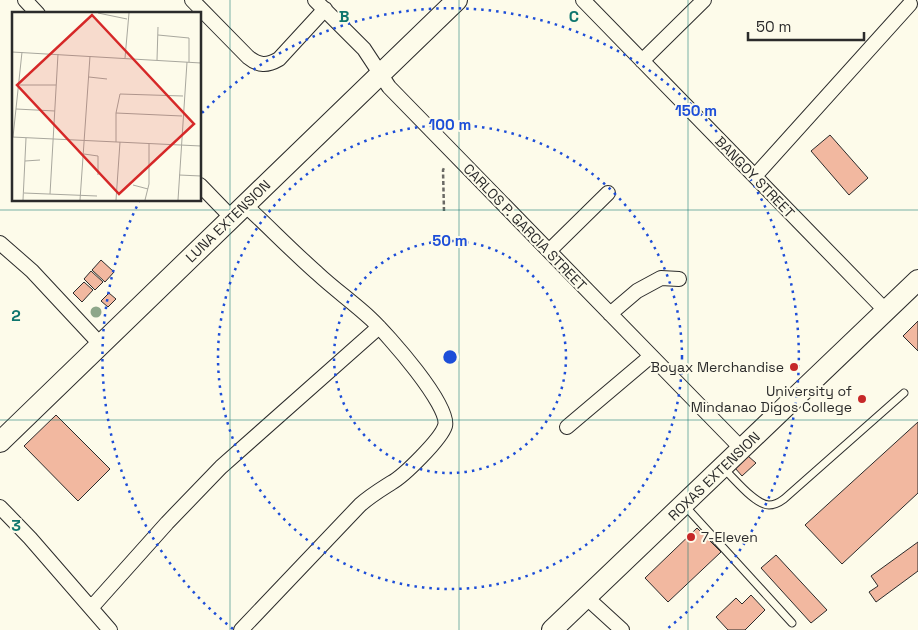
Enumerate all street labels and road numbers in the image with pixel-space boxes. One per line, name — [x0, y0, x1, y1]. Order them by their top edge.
street label: BANGOY STREET — [711, 132, 799, 222]
street label: CARLOS P. GARCIA STREET — [460, 160, 590, 294]
street label: LUNA EXTENSION — [182, 176, 274, 266]
street label: ROXAS EXTENSION — [664, 428, 764, 524]

